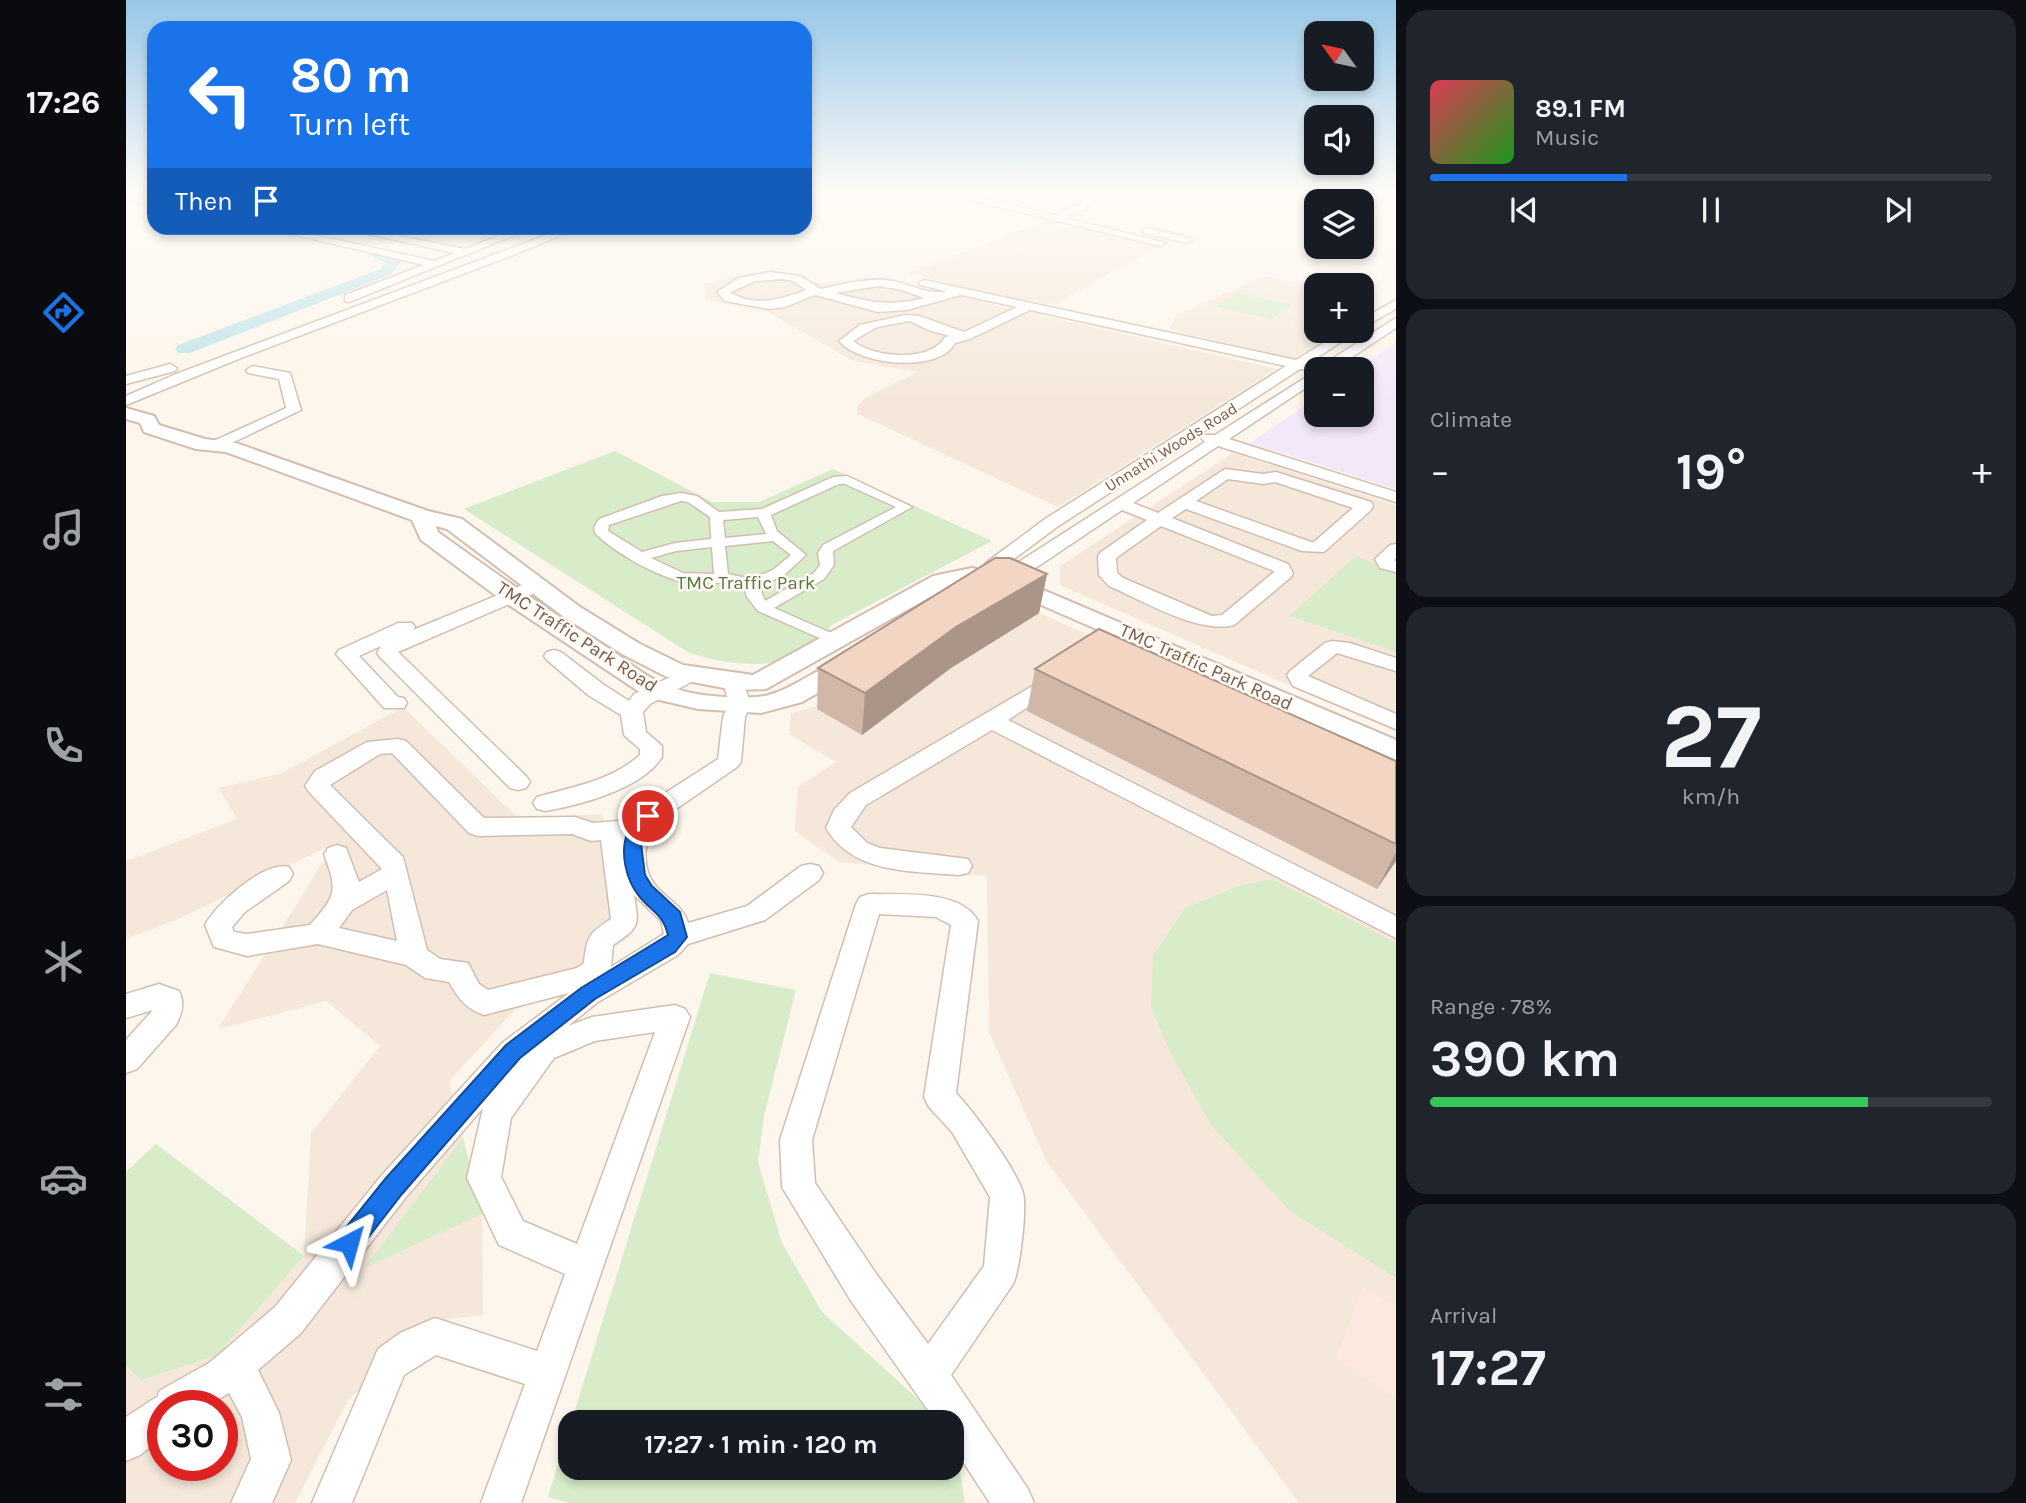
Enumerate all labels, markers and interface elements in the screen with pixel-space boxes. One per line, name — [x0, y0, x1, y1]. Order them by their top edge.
north arrow — [1304, 21, 1374, 91]
map controls — [1304, 21, 1374, 427]
text: 80 m — [290, 47, 412, 104]
icon: left — [175, 49, 266, 140]
text: 17:26 — [26, 84, 100, 121]
text: 89.1 FM — [1535, 93, 1626, 124]
button: sound — [1304, 105, 1374, 175]
text: Turn left — [290, 106, 410, 143]
text: Music — [1535, 124, 1599, 151]
icon: arrive — [247, 182, 285, 220]
text: Then — [175, 186, 233, 217]
button: layers — [1304, 189, 1374, 259]
icon: previous — [1505, 191, 1543, 229]
icon: pause — [1692, 191, 1730, 229]
icon: next — [1879, 191, 1917, 229]
button: + — [1304, 273, 1374, 343]
icon: directions — [39, 288, 88, 337]
button: − — [1304, 357, 1374, 427]
street label: Unnathi Woods Road — [1101, 399, 1241, 495]
text: Climate — [1430, 406, 1512, 433]
text: 19° — [1676, 441, 1746, 502]
text: − — [1430, 449, 1450, 494]
text: + — [1972, 449, 1992, 494]
icon: music — [39, 505, 88, 554]
park label: TMC Traffic Park — [677, 572, 816, 594]
street label: TMC Traffic Park Road — [493, 577, 661, 697]
street label: TMC Traffic Park Road — [1116, 619, 1296, 715]
text: 27 — [1661, 684, 1761, 790]
icon: phone — [39, 721, 88, 770]
text: km/h — [1682, 783, 1740, 810]
pin — [618, 786, 678, 846]
icon: arrive — [629, 797, 667, 835]
icon: climate — [39, 937, 88, 986]
text: Range · 78% — [1430, 993, 1552, 1020]
text: 390 km — [1430, 1028, 1620, 1089]
icon: car — [39, 1154, 88, 1203]
position arrow — [312, 1206, 386, 1280]
text: Arrival — [1430, 1302, 1497, 1329]
text: 17:27 — [1430, 1337, 1546, 1398]
icon: filters — [39, 1370, 88, 1419]
speed limit sign: 30 — [147, 1390, 238, 1481]
text: 17:27 · 1 min · 120 m — [644, 1429, 878, 1460]

